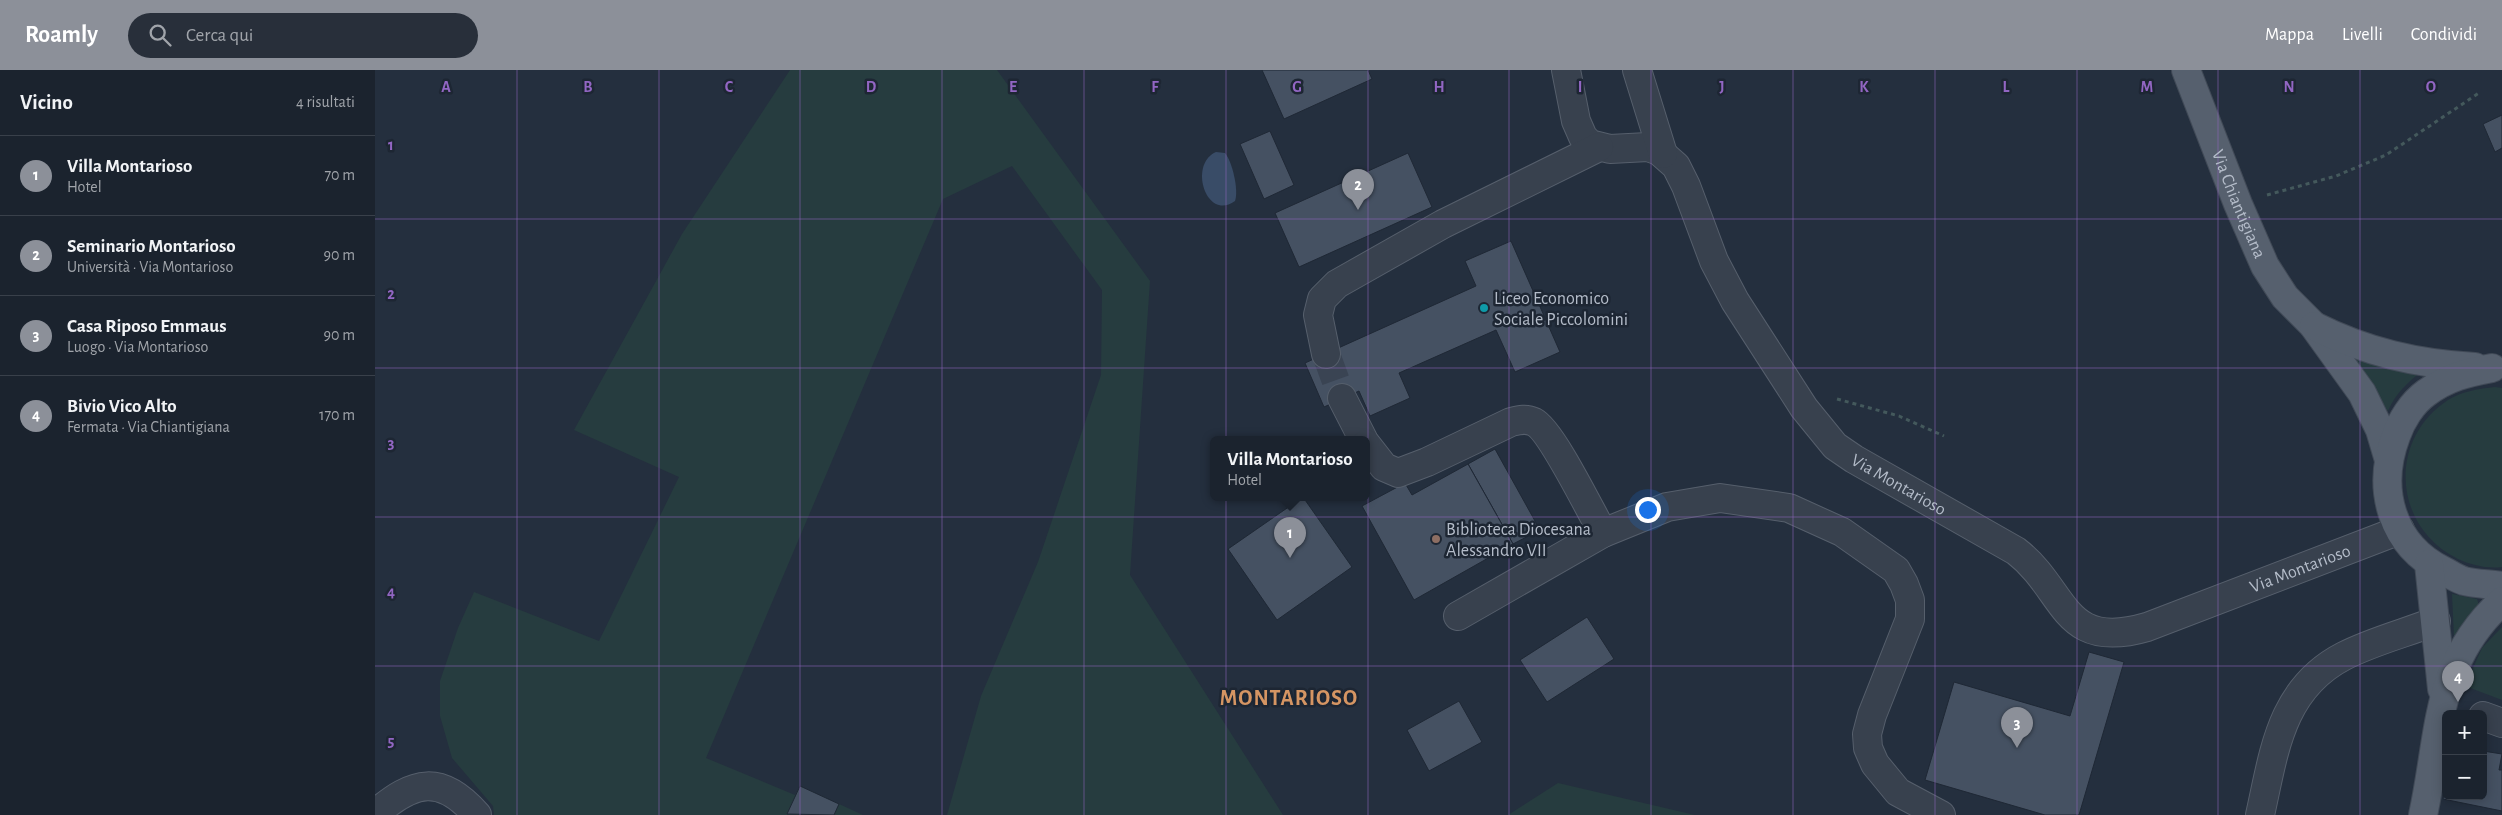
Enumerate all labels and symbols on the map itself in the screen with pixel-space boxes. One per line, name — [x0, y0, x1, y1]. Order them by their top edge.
text: A — [441, 79, 451, 95]
text: B — [583, 79, 593, 95]
text: C — [725, 79, 734, 95]
text: D — [866, 79, 877, 95]
text: E — [1009, 79, 1017, 95]
text: F — [1151, 79, 1159, 95]
text: G — [1292, 79, 1302, 95]
text: H — [1433, 79, 1445, 95]
text: I — [1578, 79, 1582, 95]
text: J — [1719, 79, 1725, 95]
text: K — [1859, 79, 1869, 95]
text: L — [2003, 79, 2010, 95]
text: M — [2141, 79, 2153, 95]
text: N — [2283, 79, 2295, 95]
text: O — [2426, 79, 2436, 95]
text: 1 — [388, 137, 394, 153]
street label: Via Chiantigiana — [2208, 148, 2268, 261]
pin: 2 — [1342, 169, 1374, 210]
text: 2 — [387, 286, 395, 302]
place label: Liceo Economico Sociale Piccolomini — [1494, 290, 1628, 329]
marker: Liceo Economico Sociale Piccolomini — [1478, 302, 1490, 314]
text: 3 — [388, 435, 395, 451]
street label: Via Montarioso — [1848, 451, 1949, 519]
your location — [1635, 497, 1661, 523]
pin: 1 — [1274, 517, 1306, 558]
place label: Biblioteca Diocesana Alessandro VII — [1446, 521, 1591, 560]
marker: Biblioteca Diocesana Alessandro VII — [1430, 533, 1442, 545]
street label: Via Montarioso — [2248, 542, 2353, 597]
text: 4 — [387, 584, 395, 600]
pin: 4 — [2442, 661, 2474, 702]
district label: MONTARIOSO — [1220, 687, 1358, 709]
pin: 3 — [2001, 707, 2033, 748]
text: 5 — [388, 733, 395, 749]

